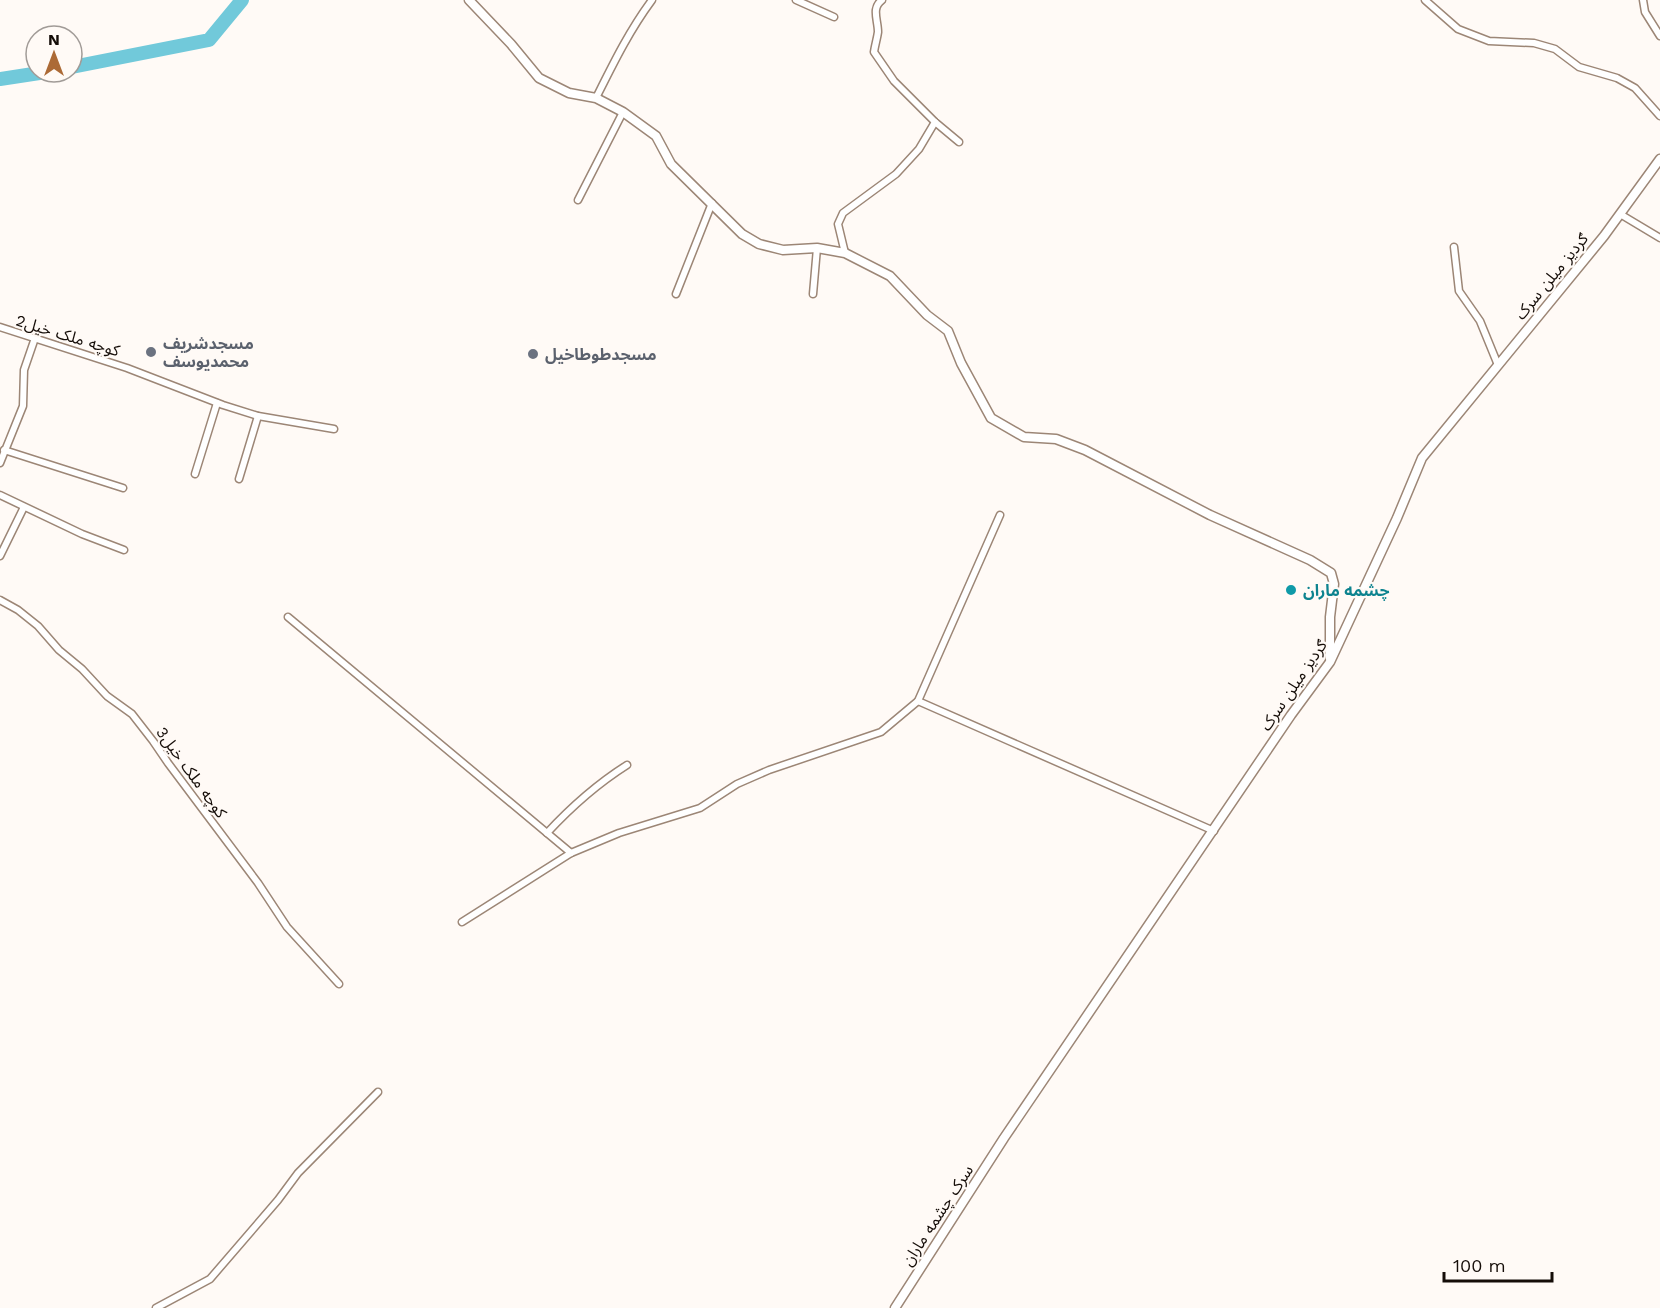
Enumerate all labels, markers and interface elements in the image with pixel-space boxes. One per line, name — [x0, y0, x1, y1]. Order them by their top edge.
north arrow — [24, 24, 84, 84]
text: N — [48, 30, 60, 49]
street label: ګردیز میلن سرک — [1511, 229, 1593, 323]
street label: کوچه ملک خیل2 — [13, 311, 122, 361]
place label: مسجدشریف محمدیوسف — [163, 334, 254, 371]
marker: مسجدشریف محمدیوسف — [144, 345, 158, 359]
place label: مسجدطوطاخیل — [545, 345, 657, 364]
marker: مسجدطوطاخیل — [526, 347, 540, 361]
place label: چشمه ماران — [1303, 581, 1390, 601]
marker: چشمه ماران — [1284, 583, 1298, 597]
street label: ګردیز میلن سرک — [1256, 636, 1331, 734]
street label: کوچه ملک خیل3 — [151, 723, 231, 822]
street label: سرک چشمه ماران — [898, 1161, 978, 1270]
scale bar — [1444, 1245, 1552, 1283]
text: 100 m — [1453, 1255, 1506, 1276]

